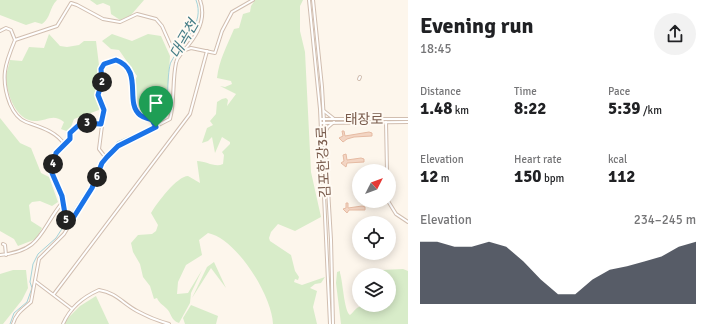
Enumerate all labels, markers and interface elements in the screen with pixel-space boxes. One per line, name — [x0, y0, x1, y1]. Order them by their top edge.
text: Evening run — [420, 12, 534, 39]
button: share — [654, 13, 696, 55]
water label: 대곡천 — [166, 15, 203, 61]
text: 18:45 — [420, 41, 452, 57]
pin: 2 — [92, 72, 112, 92]
text: 2 — [99, 75, 105, 88]
text: Distance — [420, 85, 461, 98]
text: Time — [514, 85, 537, 98]
text: Pace — [608, 85, 630, 98]
pin — [139, 86, 173, 127]
icon: arrive — [145, 92, 167, 114]
text: 1.48 — [420, 98, 452, 119]
text: 8:22 — [514, 98, 547, 119]
text: 5:39 — [608, 98, 641, 119]
text: km — [452, 104, 469, 117]
text: /km — [641, 104, 662, 117]
street label: 태장로 — [345, 111, 383, 128]
pin: 3 — [77, 113, 97, 133]
text: 3 — [84, 116, 90, 129]
street label: 김포한강3로 — [313, 125, 334, 198]
text: Elevation — [420, 153, 464, 166]
text: Heart rate — [514, 153, 562, 166]
text: kcal — [608, 153, 627, 166]
pin: 4 — [43, 154, 63, 174]
text: 4 — [50, 157, 56, 170]
north arrow — [352, 164, 396, 208]
map controls — [352, 164, 396, 312]
text: 12 — [420, 166, 438, 187]
text: 150 — [514, 166, 542, 187]
text: 112 — [608, 166, 636, 187]
pin: 6 — [87, 167, 107, 187]
text: 6 — [94, 170, 100, 183]
text: m — [438, 172, 450, 185]
text: bpm — [542, 172, 564, 185]
pin: 5 — [56, 210, 76, 230]
text: Elevation — [420, 212, 472, 228]
text: 234–245 m — [634, 212, 696, 228]
text: 5 — [63, 213, 69, 226]
button: locate — [352, 216, 396, 260]
button: layers — [352, 268, 396, 312]

